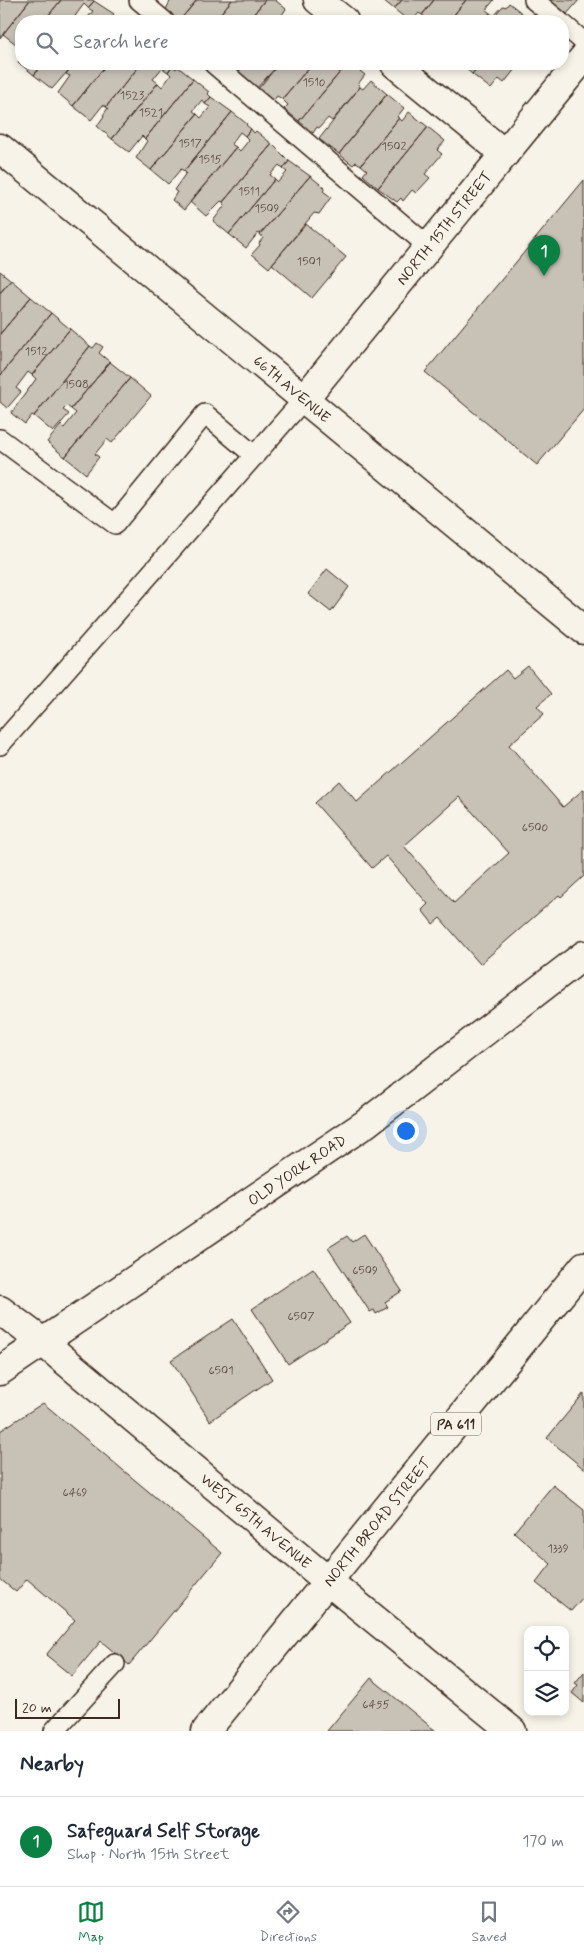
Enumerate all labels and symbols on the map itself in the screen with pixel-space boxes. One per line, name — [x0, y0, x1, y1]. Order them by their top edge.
house number: 1510 — [302, 75, 326, 91]
house number: 1523 — [120, 88, 145, 104]
house number: 1521 — [139, 105, 163, 121]
house number: 1517 — [178, 136, 202, 152]
house number: 1502 — [382, 139, 407, 155]
house number: 1515 — [198, 152, 222, 168]
street label: NORTH 15TH STREET — [393, 167, 497, 290]
house number: 1511 — [238, 184, 260, 200]
house number: 1509 — [255, 201, 280, 217]
pin: 1 — [528, 235, 560, 276]
house number: 1501 — [297, 254, 321, 270]
house number: 1512 — [25, 344, 47, 360]
street label: 66TH AVENUE — [248, 352, 334, 428]
house number: 1508 — [63, 377, 89, 393]
house number: 6500 — [522, 820, 549, 836]
your location — [393, 1118, 419, 1144]
street label: OLD YORK ROAD — [244, 1131, 351, 1211]
house number: 6509 — [352, 1263, 378, 1279]
house number: 6507 — [287, 1309, 315, 1325]
house number: 6501 — [208, 1363, 234, 1379]
road number: PA 611 — [431, 1412, 481, 1436]
street label: NORTH BROAD STREET — [320, 1453, 437, 1591]
street label: WEST 65TH AVENUE — [196, 1469, 315, 1574]
house number: 6469 — [63, 1485, 88, 1501]
house number: 1339 — [547, 1541, 569, 1557]
scale bar — [15, 1696, 120, 1719]
house number: 6455 — [362, 1697, 390, 1713]

